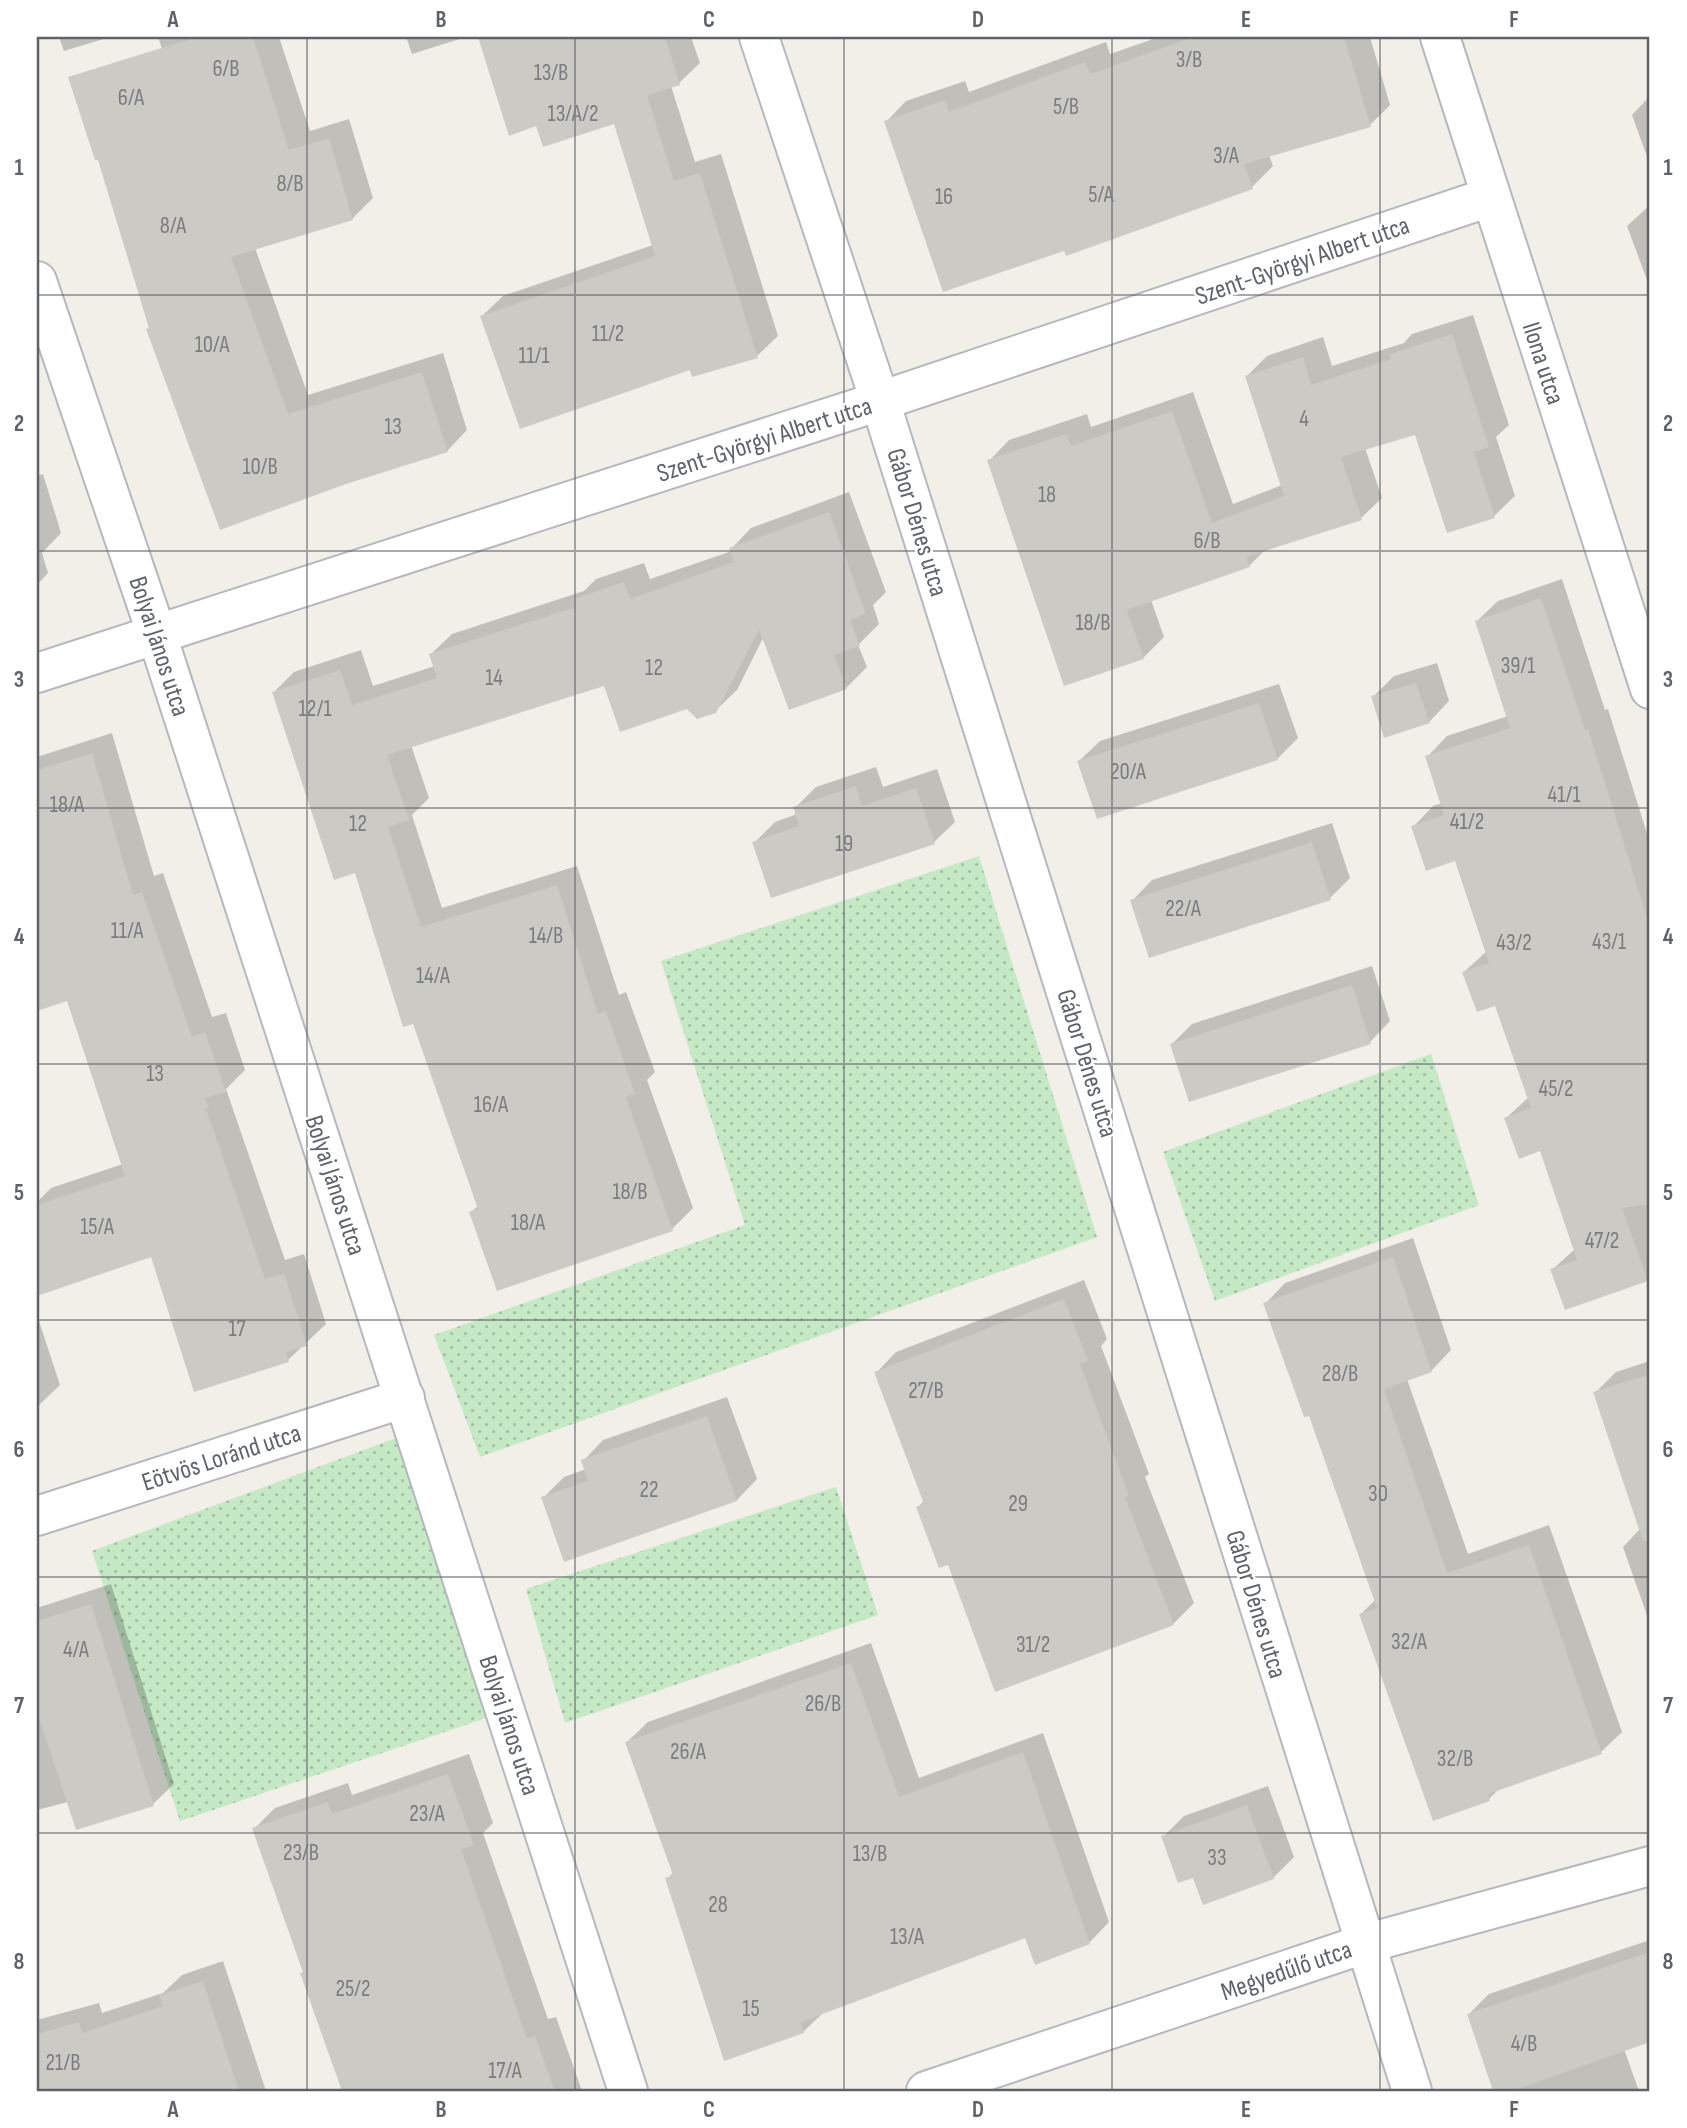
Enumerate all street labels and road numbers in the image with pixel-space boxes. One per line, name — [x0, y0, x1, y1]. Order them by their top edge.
street label: Szent-Györgyi Albert utca — [1191, 210, 1414, 313]
street label: Ilona utca — [1515, 318, 1570, 409]
street label: Szent-Györgyi Albert utca — [653, 391, 876, 490]
street label: Gábor Dénes utca — [879, 445, 954, 600]
street label: Bolyai János utca — [121, 573, 196, 720]
street label: Gábor Dénes utca — [1049, 986, 1124, 1141]
street label: Bolyai János utca — [297, 1112, 372, 1259]
street label: Eötvös Loránd utca — [138, 1418, 305, 1499]
street label: Gábor Dénes utca — [1218, 1527, 1293, 1682]
street label: Bolyai János utca — [471, 1652, 546, 1799]
street label: Megyedűlő utca — [1217, 1935, 1356, 2008]

